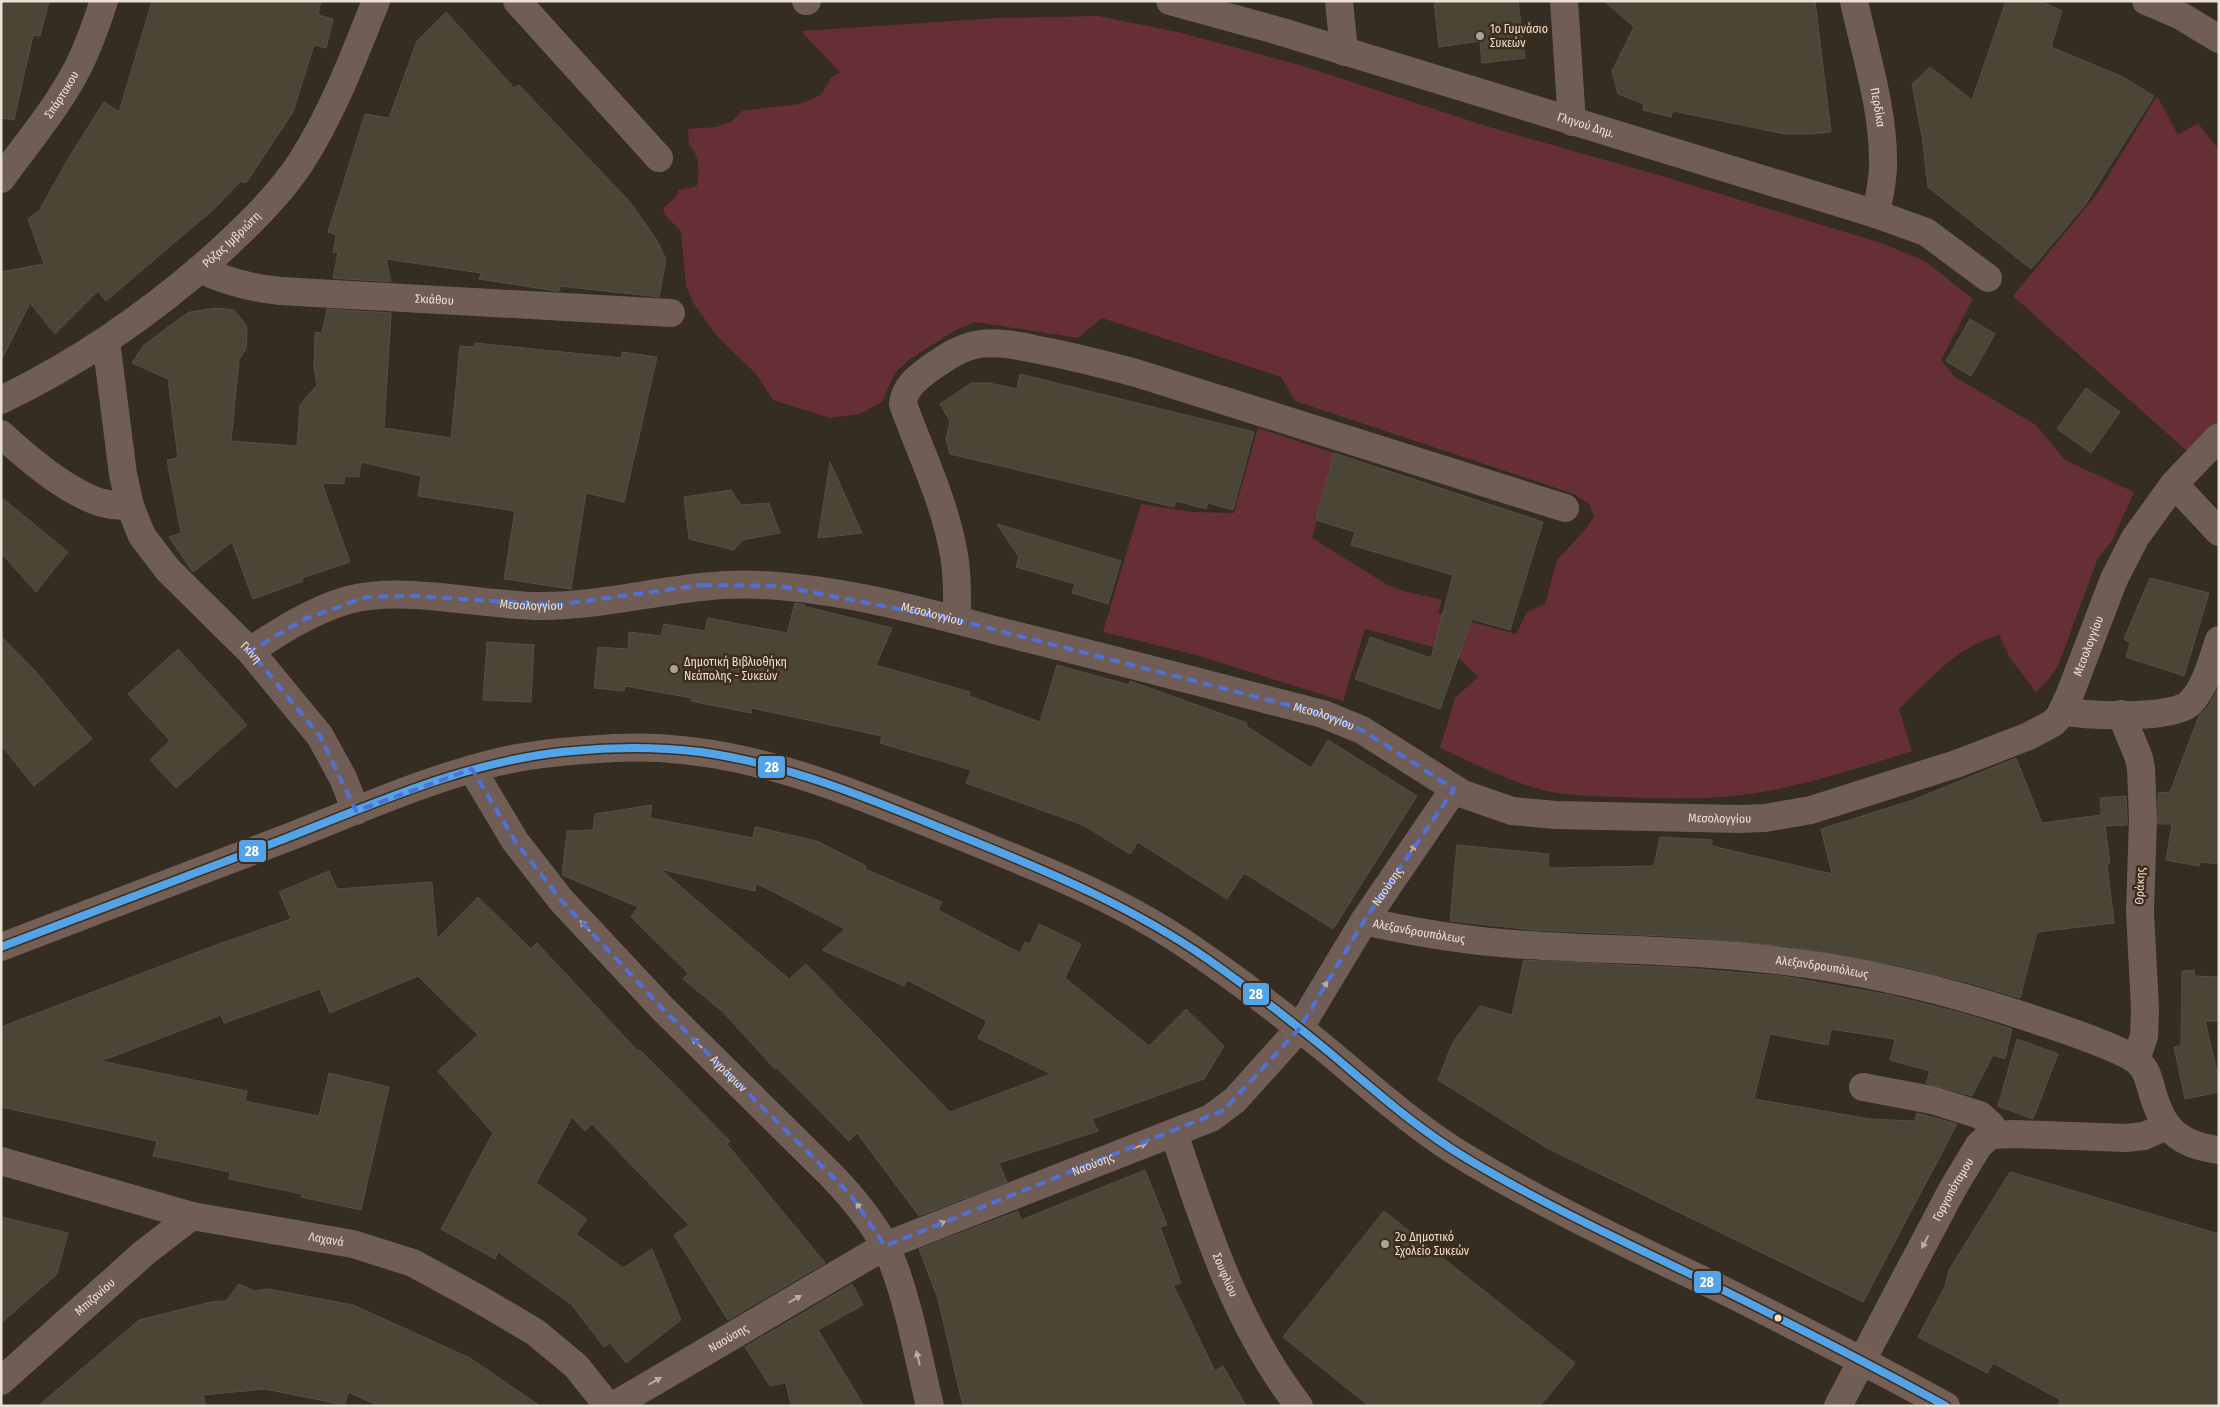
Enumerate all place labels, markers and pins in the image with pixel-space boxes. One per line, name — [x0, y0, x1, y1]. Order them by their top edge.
place label: 1ο Γυμνάσιο Συκεών — [1490, 22, 1548, 50]
marker: 1ο Γυμνάσιο Συκεών — [1474, 30, 1486, 42]
place label: Δημοτική Βιβλιοθήκη Νεάπολης - Συκεών — [684, 655, 787, 683]
marker: Δημοτική Βιβλιοθήκη Νεάπολης - Συκεών — [668, 663, 680, 675]
place label: 2ο Δημοτικό Σχολείο Συκεών — [1395, 1230, 1470, 1258]
marker: 2ο Δημοτικό Σχολείο Συκεών — [1379, 1238, 1391, 1250]
unlabelled marker — [1773, 1313, 1783, 1323]

